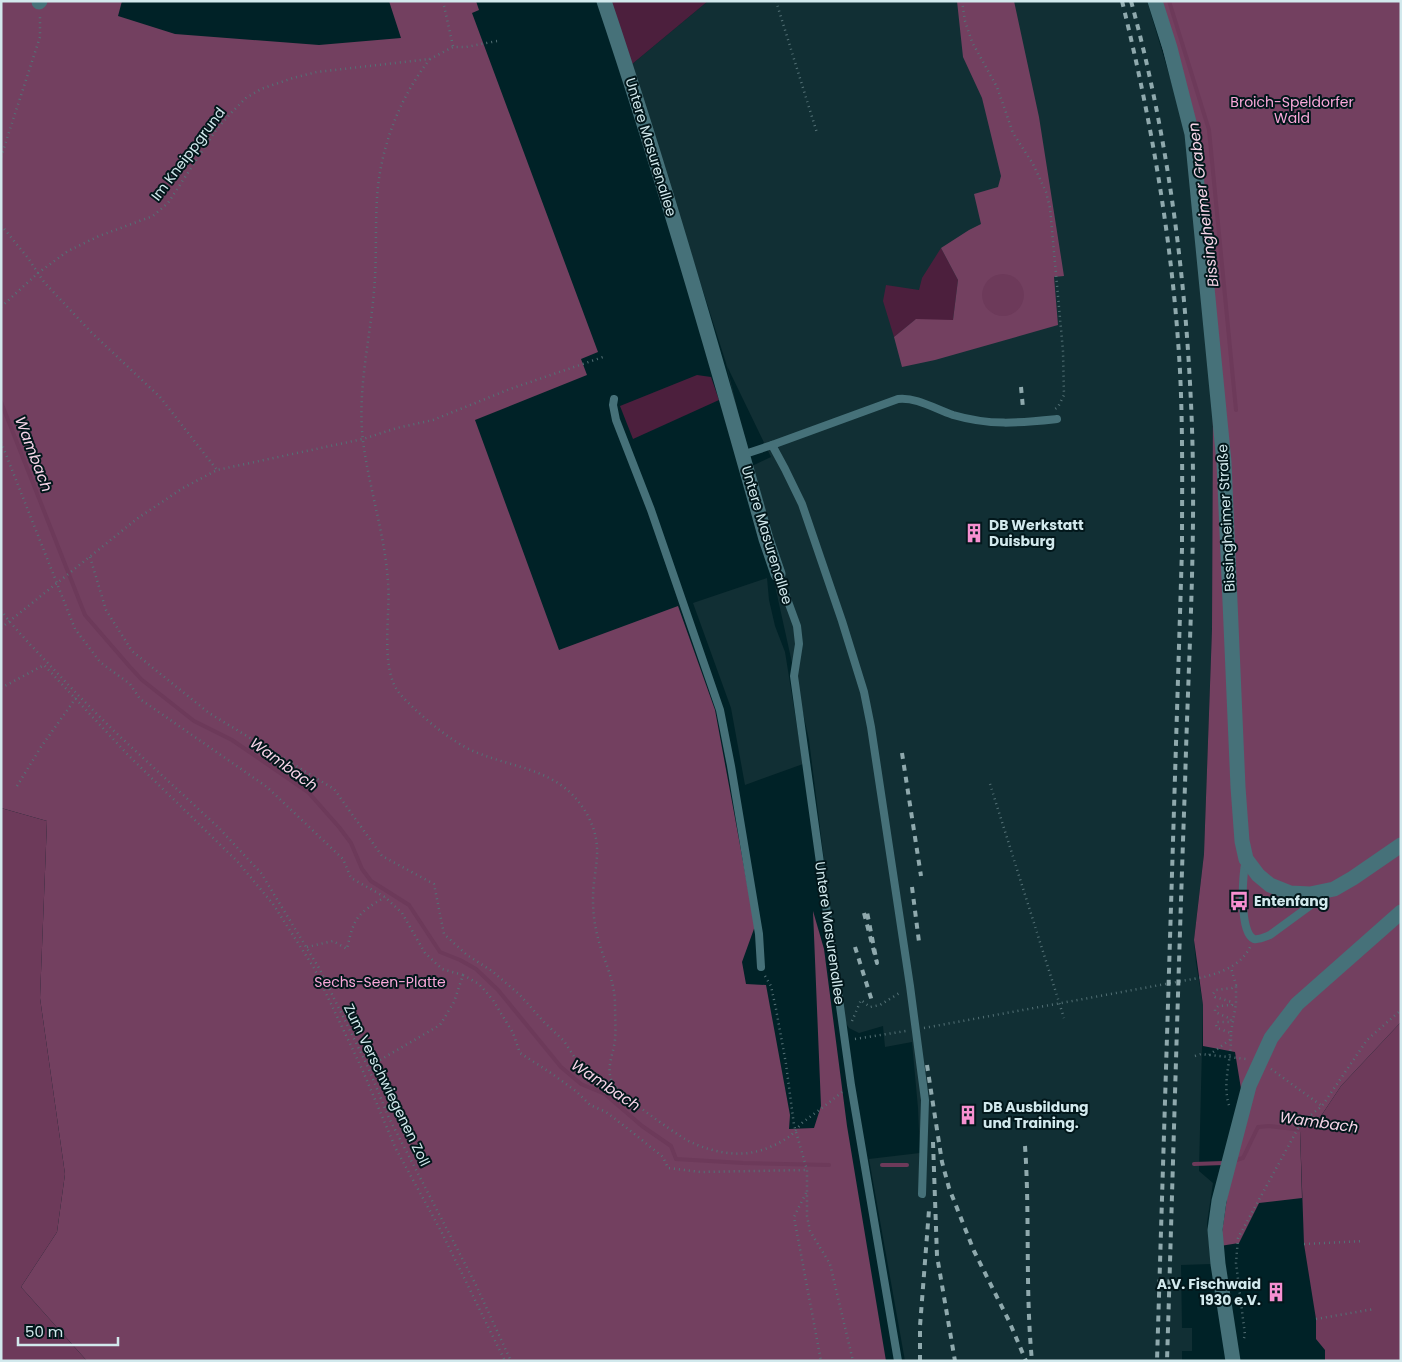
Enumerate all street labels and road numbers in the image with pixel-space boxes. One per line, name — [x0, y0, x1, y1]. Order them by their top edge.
street label: Untere Masurenallee — [620, 75, 682, 219]
street label: Im Kneippgrund — [146, 103, 230, 205]
street label: Bissingheimer Straße — [1212, 443, 1240, 592]
street label: Untere Masurenallee — [736, 463, 798, 607]
street label: Untere Masurenallee — [810, 860, 850, 1006]
street label: Zum Verschwiegenen Zoll — [339, 1000, 435, 1170]

